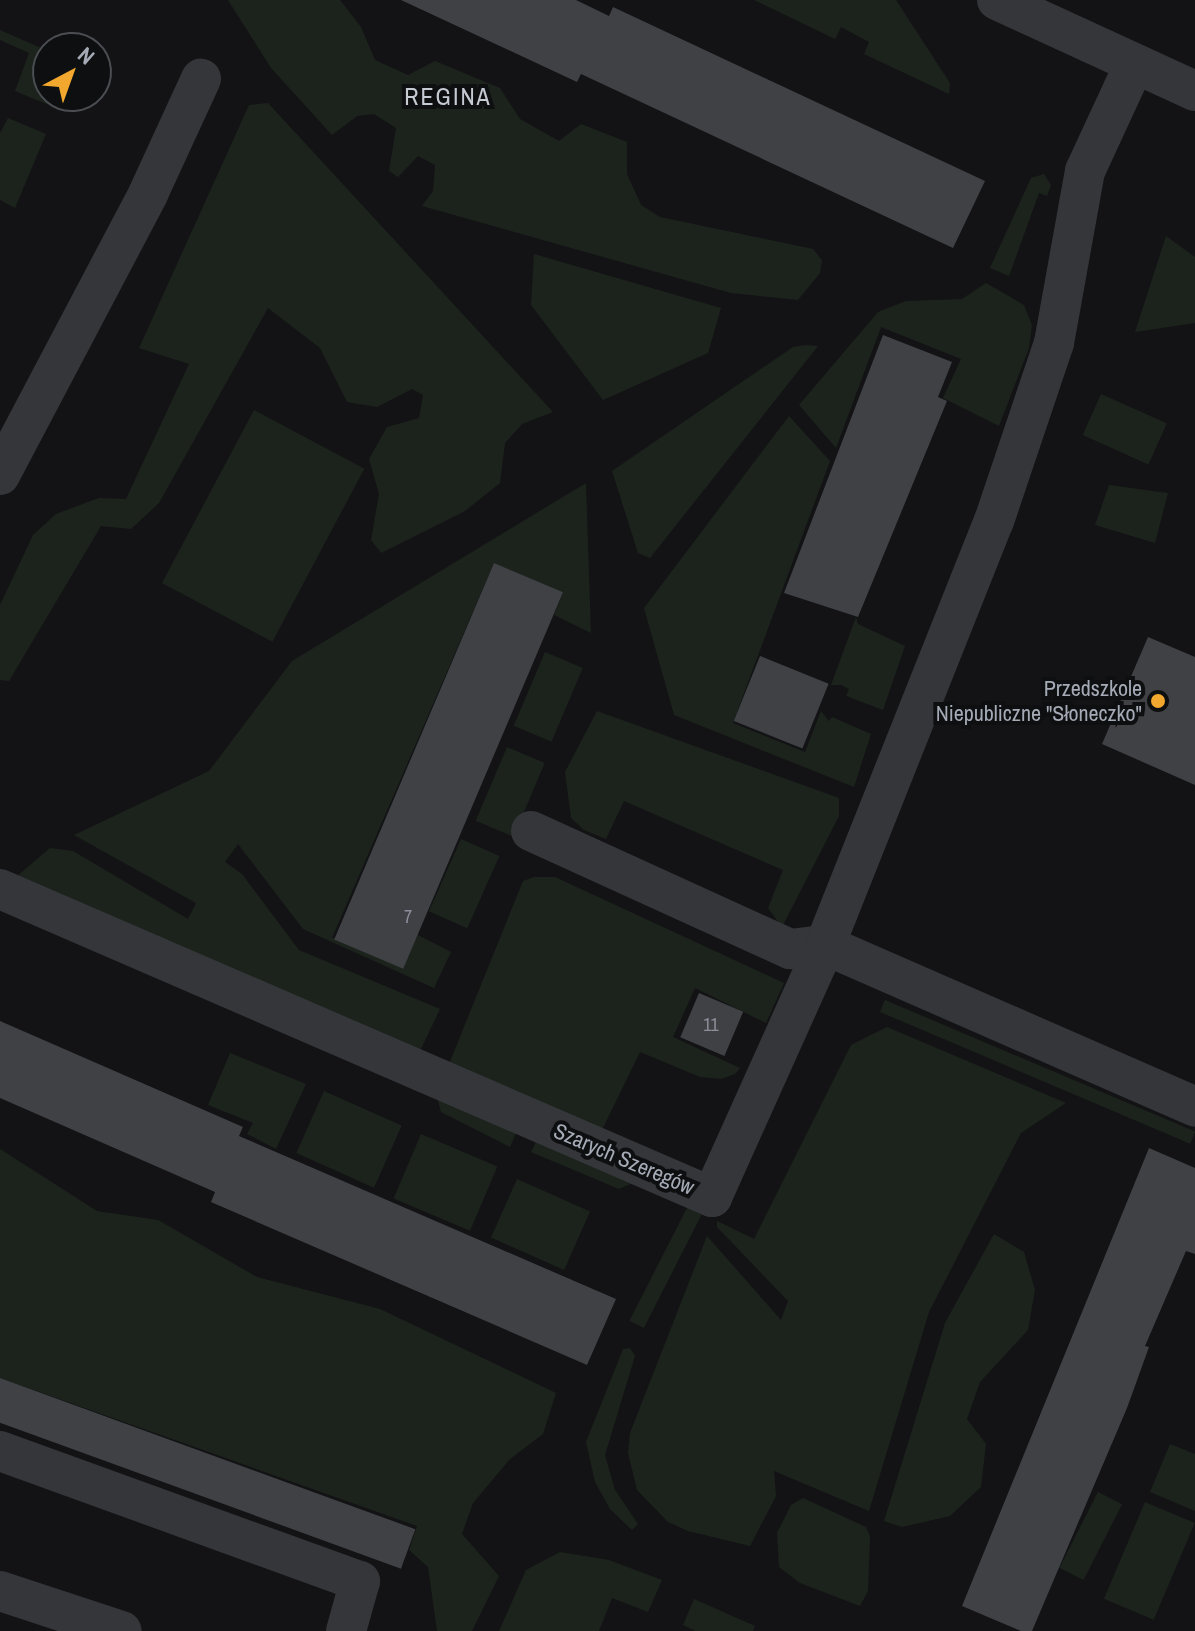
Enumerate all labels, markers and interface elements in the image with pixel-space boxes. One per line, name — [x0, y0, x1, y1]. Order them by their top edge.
north arrow — [32, 32, 112, 112]
text: N — [72, 40, 101, 71]
district label: REGINA — [404, 83, 492, 111]
place label: Przedszkole Niepubliczne "Słoneczko" — [936, 675, 1142, 726]
marker: Przedszkole Niepubliczne "Słoneczko" — [1149, 692, 1167, 710]
house number: 7 — [404, 906, 412, 928]
house number: 11 — [703, 1014, 719, 1036]
street label: Szarych Szeregów — [550, 1117, 698, 1201]

